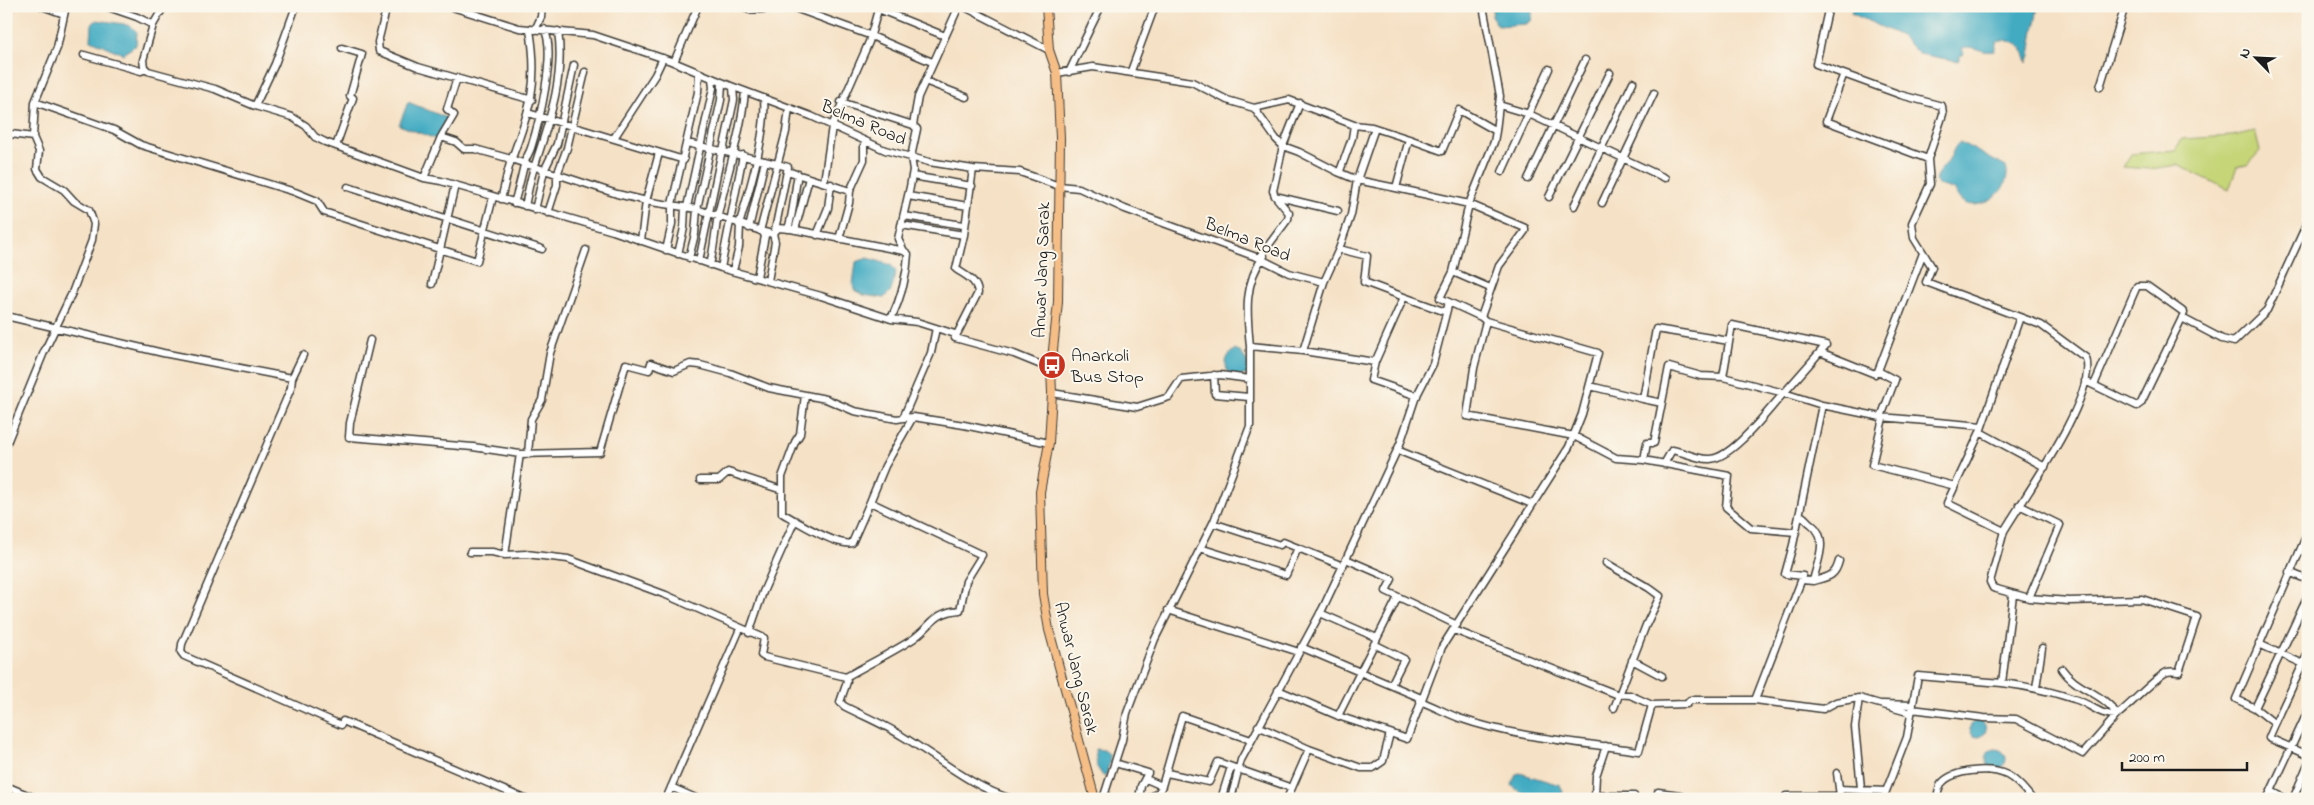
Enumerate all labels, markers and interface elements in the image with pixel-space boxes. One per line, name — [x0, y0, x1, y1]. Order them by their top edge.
north arrow — [2232, 32, 2282, 82]
text: N — [2234, 45, 2257, 62]
street label: Belma Road — [816, 94, 910, 153]
street label: Anwar Jang Sarak — [1028, 202, 1059, 339]
street label: Belma Road — [1199, 211, 1294, 270]
place label: Anarkoli Bus Stop — [1070, 344, 1144, 391]
bus stop icon: Anarkoli Bus Stop — [1037, 350, 1067, 380]
street label: Anwar Jang Sarak — [1045, 599, 1104, 738]
scale bar — [2122, 740, 2246, 772]
text: 200 m — [2129, 747, 2165, 769]

